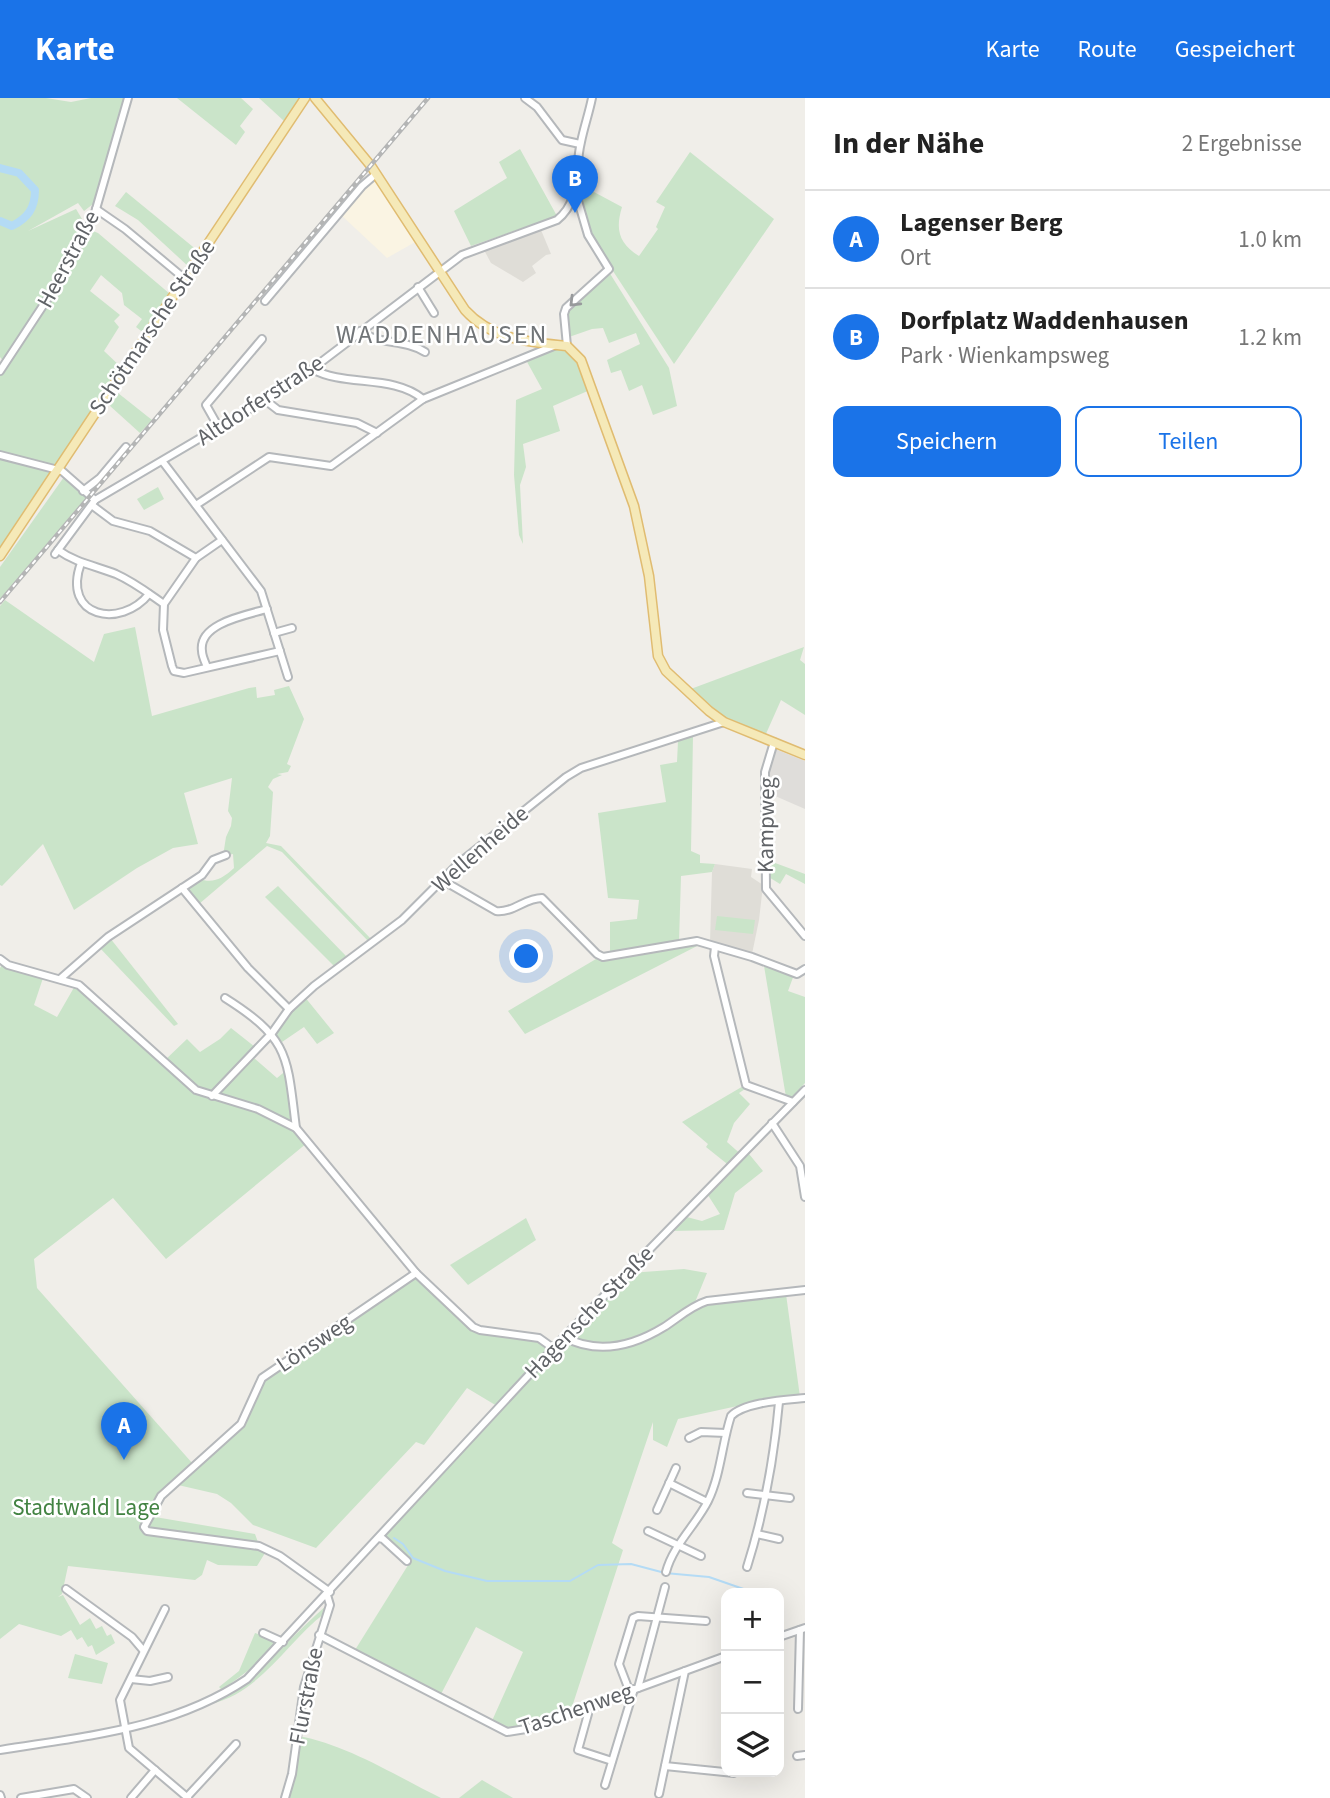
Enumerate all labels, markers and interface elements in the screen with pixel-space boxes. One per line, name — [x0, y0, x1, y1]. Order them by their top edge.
text: Karte — [35, 26, 115, 73]
text: Karte — [986, 32, 1040, 67]
text: Route — [1078, 32, 1137, 67]
text: Gespeichert — [1175, 32, 1295, 67]
text: In der Nähe — [833, 122, 984, 165]
text: 2 Ergebnisse — [1182, 127, 1302, 160]
pin: B — [552, 155, 598, 213]
street label: Heerstraße — [28, 204, 108, 314]
text: Lagenser Berg — [900, 204, 1063, 241]
text: A — [849, 223, 863, 256]
text: 1.0 km — [1238, 223, 1302, 256]
street label: Schötmarsche Straße — [81, 233, 223, 421]
text: Ort — [900, 241, 931, 274]
one-way arrow — [569, 294, 582, 307]
text: Dorfplatz Waddenhausen — [900, 302, 1189, 339]
district label: WADDENHAUSEN — [336, 316, 548, 353]
text: B — [849, 321, 863, 354]
text: 1.2 km — [1238, 321, 1302, 354]
text: Park · Wienkampsweg — [900, 339, 1109, 372]
street label: Altdorferstraße — [190, 347, 330, 453]
button: Speichern — [833, 406, 1061, 477]
button: Teilen — [1075, 406, 1302, 477]
street label: Kampweg — [749, 776, 783, 873]
street label: Wellenheide — [424, 798, 536, 900]
your location — [509, 939, 543, 973]
street label: Hagensche Straße — [517, 1238, 661, 1386]
street label: Lönsweg — [270, 1305, 359, 1380]
pin: A — [101, 1402, 147, 1460]
park label: Stadtwald Lage — [12, 1491, 160, 1524]
map controls — [721, 1588, 784, 1777]
button: + — [721, 1588, 784, 1651]
street label: Flurstraße — [280, 1645, 332, 1747]
button: − — [721, 1651, 784, 1714]
street label: Taschenweg — [515, 1674, 638, 1744]
button: layers — [721, 1714, 784, 1777]

